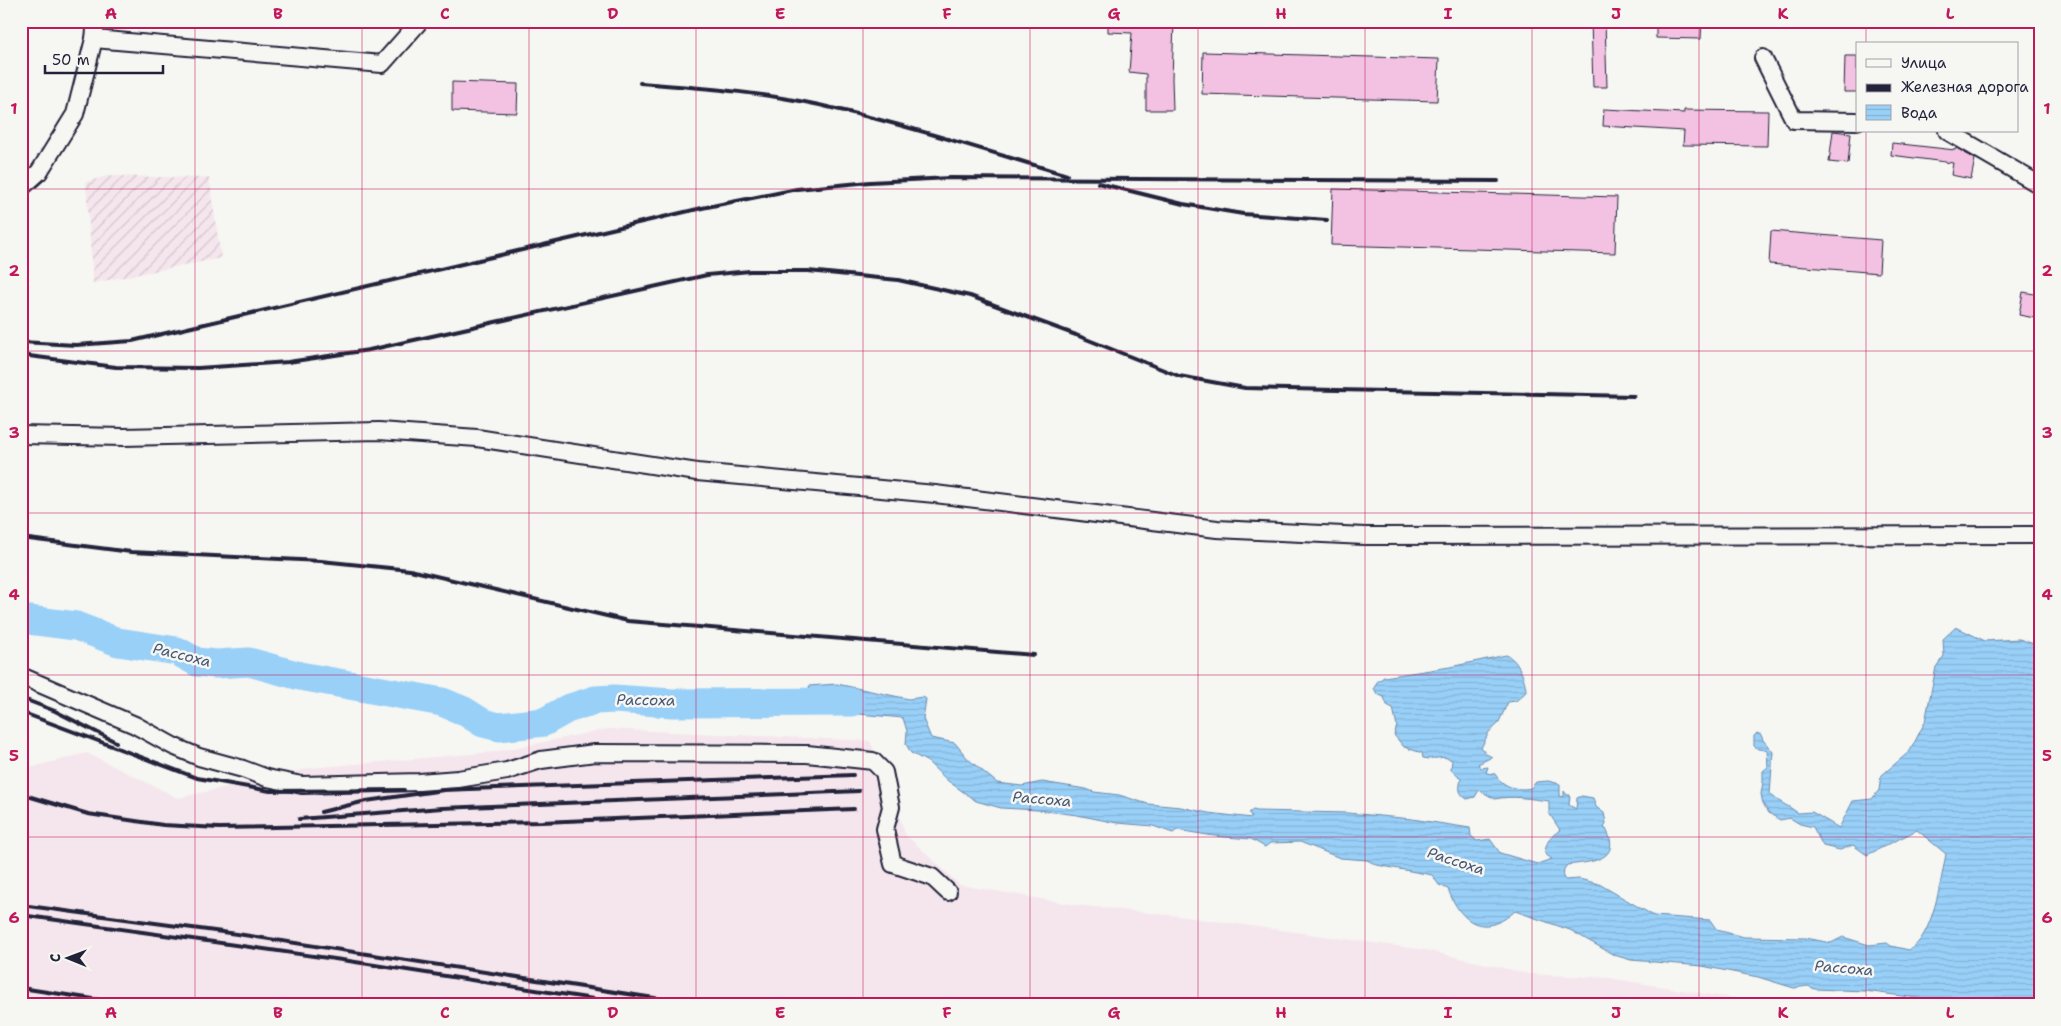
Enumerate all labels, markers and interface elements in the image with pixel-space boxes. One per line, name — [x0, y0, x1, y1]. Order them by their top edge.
text: A — [105, 3, 117, 24]
text: B — [273, 3, 283, 24]
text: C — [440, 3, 450, 24]
text: D — [607, 3, 619, 24]
text: E — [775, 3, 785, 24]
text: F — [942, 3, 952, 24]
text: G — [1108, 3, 1121, 24]
text: H — [1275, 3, 1287, 24]
text: I — [1444, 3, 1453, 24]
text: J — [1611, 3, 1621, 24]
text: K — [1778, 3, 1789, 24]
text: L — [1946, 3, 1955, 24]
scale bar — [45, 42, 162, 74]
legend — [1856, 42, 2018, 132]
text: 50 m — [52, 50, 90, 70]
text: Улица — [1901, 53, 1947, 73]
text: Железная дорога — [1901, 77, 2029, 97]
text: 1 — [10, 98, 18, 119]
text: 1 — [2043, 98, 2051, 119]
text: Вода — [1901, 103, 1938, 123]
text: 2 — [8, 260, 20, 281]
text: 2 — [2041, 260, 2053, 281]
text: 3 — [8, 422, 20, 443]
text: 3 — [2041, 422, 2053, 443]
text: 4 — [8, 584, 20, 605]
text: 4 — [2041, 584, 2053, 605]
water label: Рассоха — [151, 638, 213, 672]
water label: Рассоха — [616, 689, 676, 711]
text: 5 — [9, 745, 19, 766]
text: 5 — [2042, 745, 2052, 766]
water label: Рассоха — [1012, 786, 1072, 812]
water label: Рассоха — [1425, 842, 1487, 880]
text: 6 — [8, 907, 20, 928]
text: 6 — [2041, 907, 2053, 928]
north arrow — [42, 934, 92, 984]
text: С — [46, 953, 64, 962]
water label: Рассоха — [1814, 955, 1874, 981]
text: A — [105, 1002, 117, 1023]
text: B — [273, 1002, 283, 1023]
text: C — [440, 1002, 450, 1023]
text: D — [607, 1002, 619, 1023]
text: E — [775, 1002, 785, 1023]
text: F — [942, 1002, 952, 1023]
text: G — [1108, 1002, 1121, 1023]
text: H — [1275, 1002, 1287, 1023]
text: I — [1444, 1002, 1453, 1023]
text: J — [1611, 1002, 1621, 1023]
text: K — [1778, 1002, 1789, 1023]
text: L — [1946, 1002, 1955, 1023]

